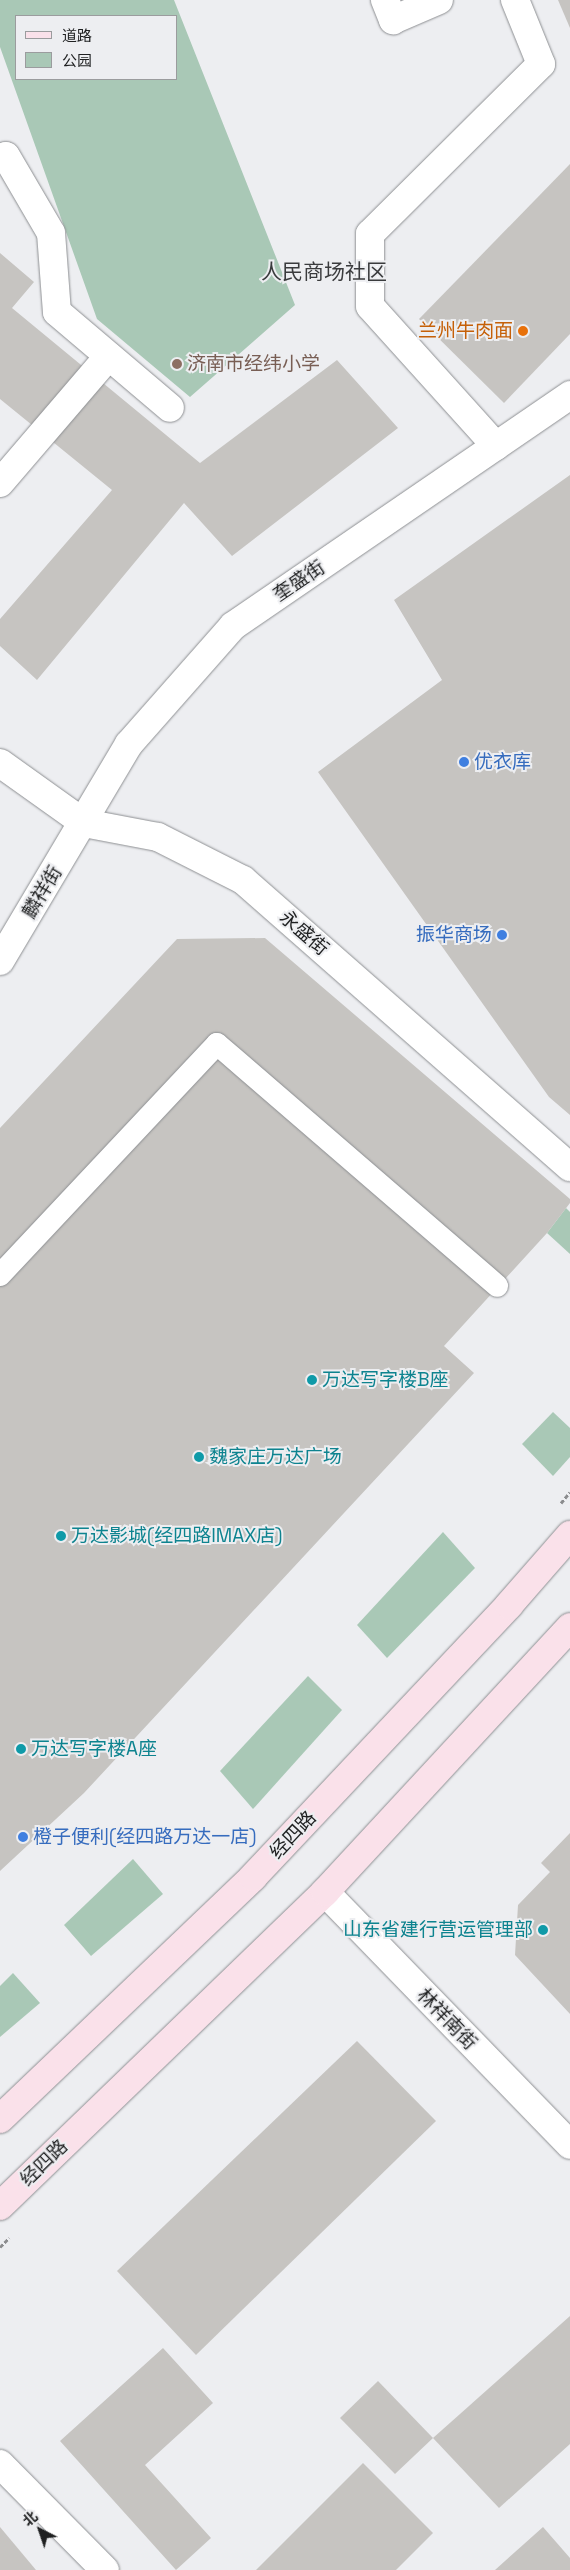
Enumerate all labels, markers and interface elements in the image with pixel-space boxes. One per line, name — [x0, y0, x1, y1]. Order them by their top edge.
legend — [15, 15, 178, 80]
text: 道路 — [62, 26, 92, 45]
text: 公园 — [62, 51, 92, 70]
district label: 人民商场社区 — [261, 259, 387, 285]
place label: 兰州牛肉面 — [418, 320, 513, 342]
marker: 兰州牛肉面 — [517, 325, 529, 337]
place label: 济南市经纬小学 — [187, 353, 320, 375]
marker: 济南市经纬小学 — [171, 358, 183, 370]
street label: 奎盛街 — [269, 556, 329, 606]
place label: 优衣库 — [474, 751, 531, 773]
marker: 优衣库 — [458, 756, 470, 768]
street label: 麟祥街 — [18, 862, 66, 922]
street label: 永盛街 — [275, 906, 333, 960]
place label: 振华商场 — [416, 924, 492, 946]
marker: 振华商场 — [496, 929, 508, 941]
place label: 万达写字楼B座 — [322, 1369, 449, 1391]
marker: 万达写字楼B座 — [306, 1374, 318, 1386]
place label: 魏家庄万达广场 — [209, 1446, 342, 1468]
marker: 魏家庄万达广场 — [193, 1451, 205, 1463]
place label: 万达影城(经四路IMAX店) — [71, 1525, 283, 1547]
marker: 万达影城(经四路IMAX店) — [55, 1530, 67, 1542]
place label: 万达写字楼A座 — [31, 1738, 157, 1760]
marker: 万达写字楼A座 — [15, 1743, 27, 1755]
street label: 经四路 — [265, 1806, 321, 1864]
place label: 橙子便利(经四路万达一店) — [33, 1826, 256, 1848]
marker: 橙子便利(经四路万达一店) — [17, 1831, 29, 1843]
place label: 山东省建行营运管理部 — [343, 1919, 533, 1941]
marker: 山东省建行营运管理部 — [537, 1924, 549, 1936]
street label: 林祥南街 — [412, 1984, 482, 2054]
street label: 经四路 — [16, 2135, 72, 2191]
north arrow — [15, 2505, 65, 2555]
text: 北 — [19, 2507, 41, 2530]

